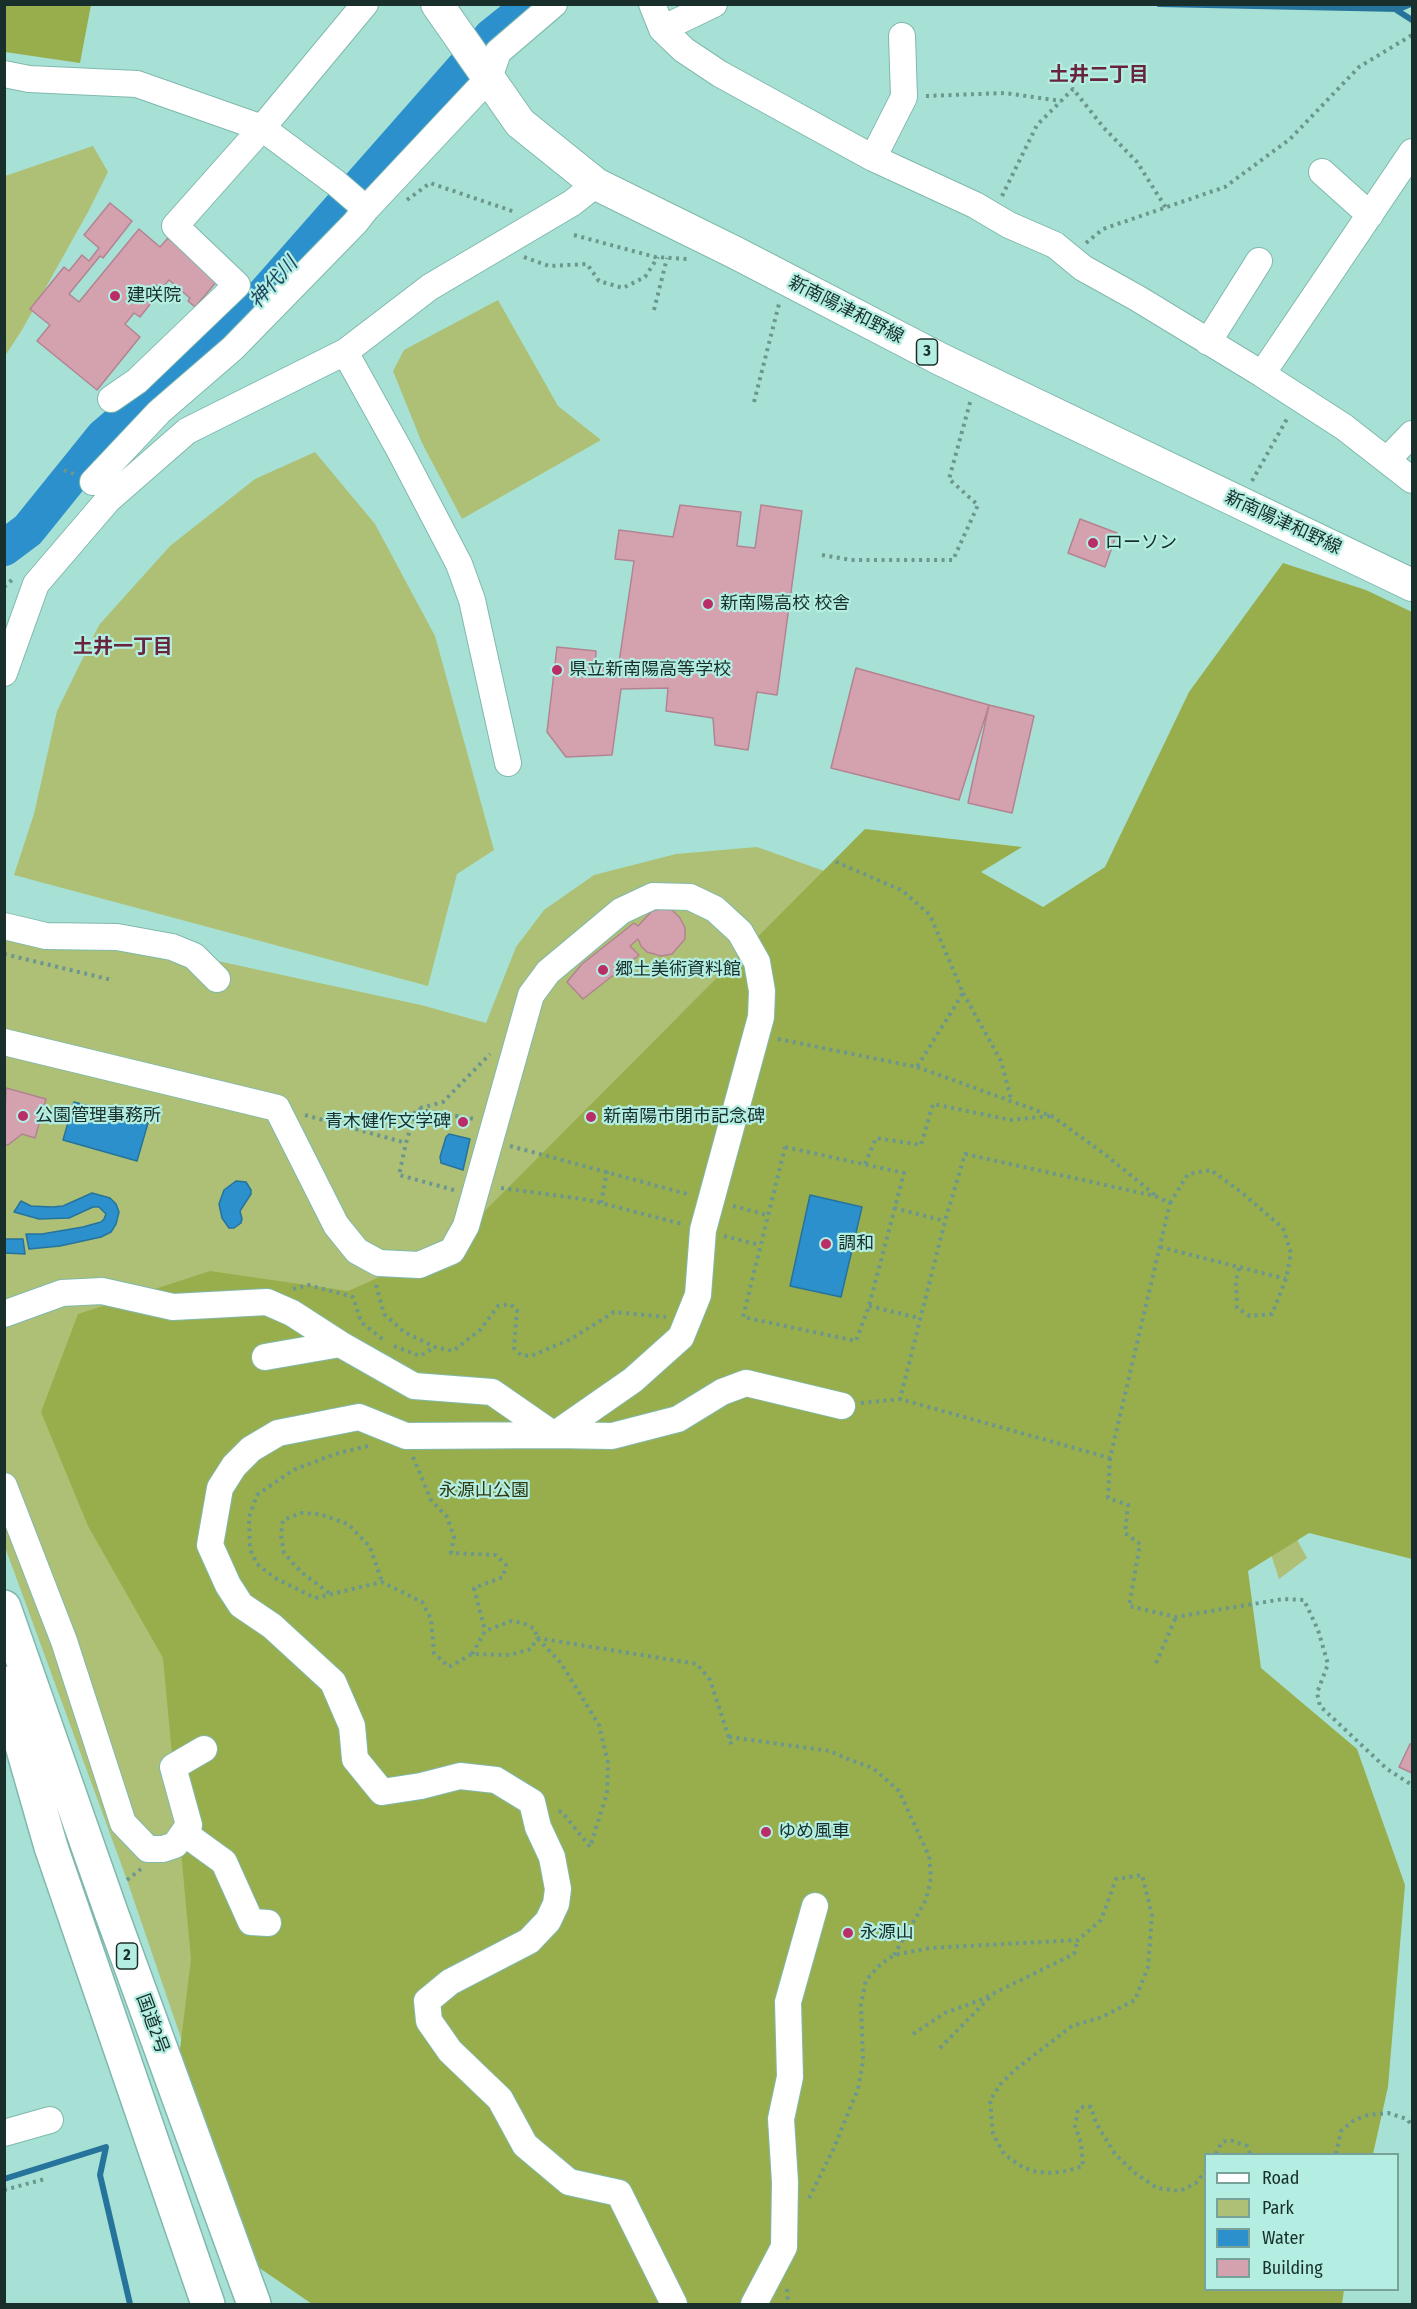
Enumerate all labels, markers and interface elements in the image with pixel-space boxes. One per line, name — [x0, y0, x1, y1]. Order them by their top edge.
district label: 土井二丁目 — [1049, 63, 1149, 87]
water label: 神代川 — [245, 253, 303, 313]
street label: 新南陽津和野線 — [785, 272, 907, 348]
place label: 建咲院 — [127, 285, 181, 307]
marker: 建咲院 — [108, 289, 122, 303]
road number: 3 — [916, 339, 938, 365]
street label: 新南陽津和野線 — [1221, 487, 1345, 559]
place label: ローソン — [1105, 532, 1177, 554]
marker: ローソン — [1086, 536, 1100, 550]
place label: 新南陽高校 校舎 — [720, 593, 850, 615]
marker: 新南陽高校 校舎 — [701, 597, 715, 611]
district label: 土井一丁目 — [73, 635, 173, 659]
place label: 県立新南陽高等学校 — [569, 659, 731, 681]
marker: 県立新南陽高等学校 — [550, 663, 564, 677]
place label: 郷土美術資料館 — [615, 959, 741, 981]
marker: 郷土美術資料館 — [596, 963, 610, 977]
place label: 公園管理事務所 — [35, 1105, 161, 1127]
place label: 新南陽市閉市記念碑 — [603, 1106, 765, 1128]
marker: 公園管理事務所 — [16, 1109, 30, 1123]
marker: 新南陽市閉市記念碑 — [584, 1110, 598, 1124]
place label: 青木健作文学碑 — [325, 1111, 451, 1133]
marker: 青木健作文学碑 — [456, 1115, 470, 1129]
place label: 調和 — [838, 1233, 874, 1255]
marker: 調和 — [819, 1237, 833, 1251]
park label: 永源山公園 — [439, 1480, 529, 1502]
place label: ゆめ風車 — [778, 1821, 850, 1843]
marker: ゆめ風車 — [759, 1825, 773, 1839]
place label: 永源山 — [860, 1922, 914, 1944]
marker: 永源山 — [841, 1926, 855, 1940]
road number: 2 — [116, 1943, 138, 1969]
street label: 国道2号 — [131, 1991, 173, 2057]
legend — [1204, 2153, 1399, 2291]
text: Road — [1262, 2167, 1299, 2189]
text: Park — [1262, 2197, 1294, 2219]
text: Water — [1262, 2227, 1305, 2249]
text: Building — [1262, 2257, 1323, 2279]

